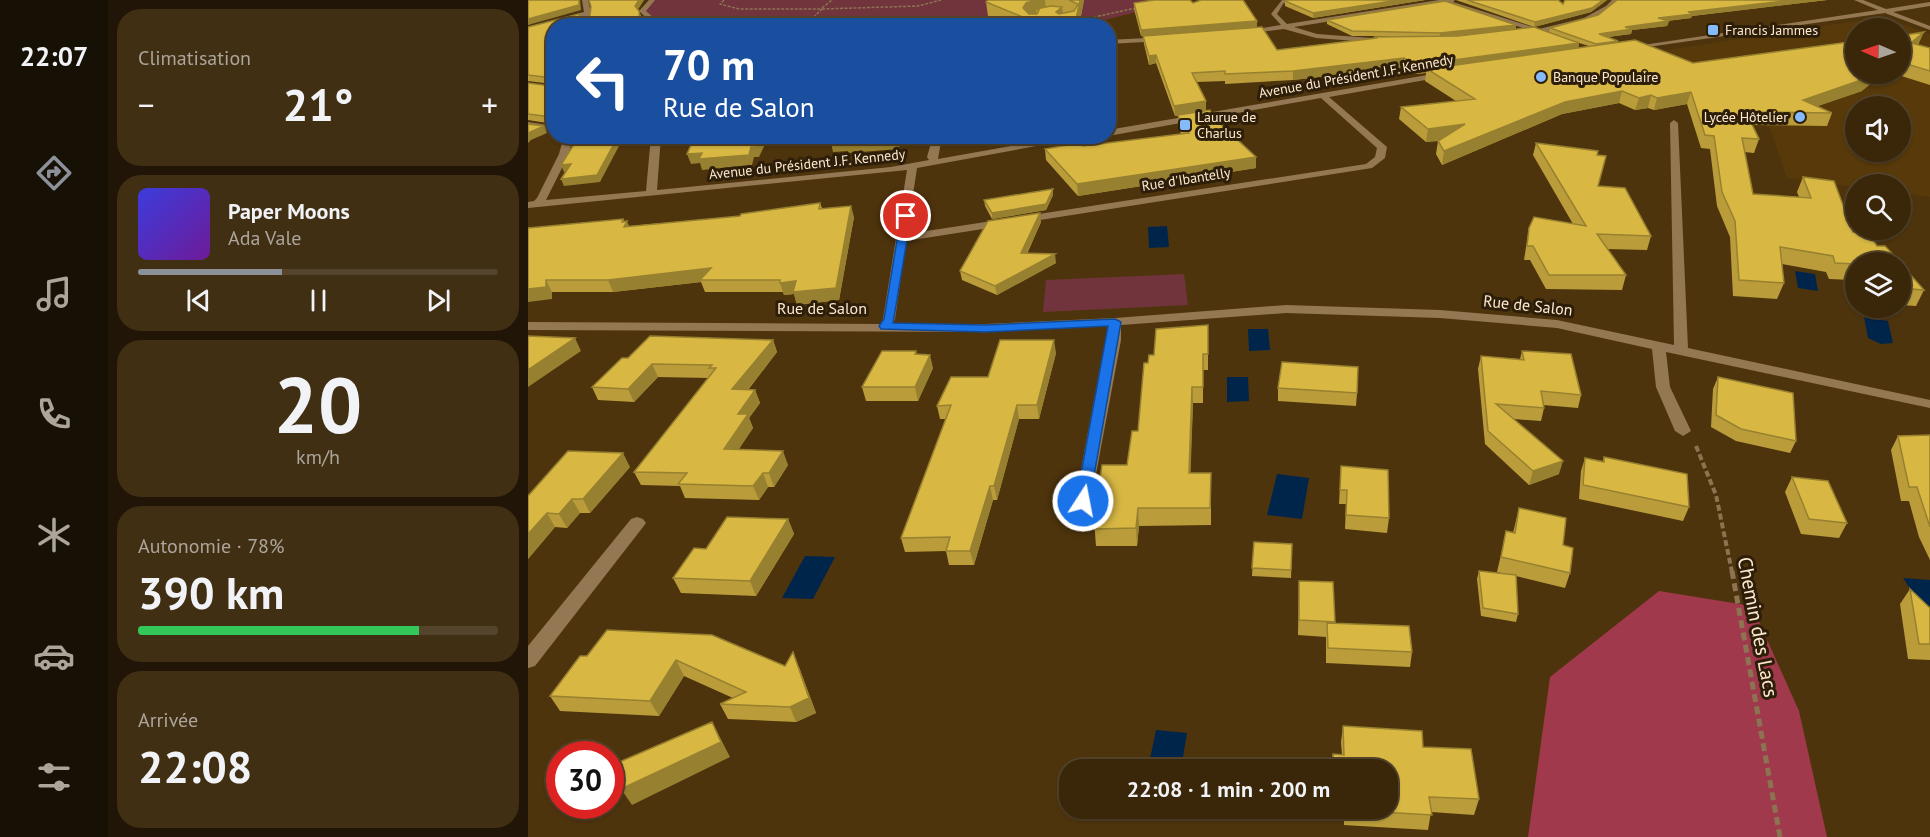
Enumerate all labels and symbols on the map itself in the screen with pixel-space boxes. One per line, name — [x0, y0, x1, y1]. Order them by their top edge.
north arrow — [1845, 18, 1911, 84]
place label: Francis Jammes — [1725, 21, 1818, 39]
marker: Francis Jammes — [1706, 23, 1720, 37]
street label: Avenue du Président J.F. Kennedy — [1257, 50, 1455, 102]
place label: Banque Populaire — [1553, 68, 1658, 86]
marker: Banque Populaire — [1534, 70, 1548, 84]
place label: Laurue de Charlus — [1197, 108, 1256, 142]
place label: Lycée Hôtelier — [1704, 108, 1788, 126]
marker: Lycée Hôtelier — [1793, 110, 1807, 124]
marker: Laurue de Charlus — [1178, 118, 1192, 132]
street label: Avenue du Président J.F. Kennedy — [708, 145, 907, 183]
street label: Rue d'Ibantelly — [1140, 163, 1232, 195]
pin — [880, 190, 931, 241]
street label: Rue de Salon — [1482, 290, 1574, 320]
street label: Rue de Salon — [777, 298, 867, 318]
position arrow — [1051, 469, 1115, 533]
street label: Chemin des Lacs — [1732, 555, 1784, 699]
speed limit sign: 30 — [546, 741, 624, 819]

